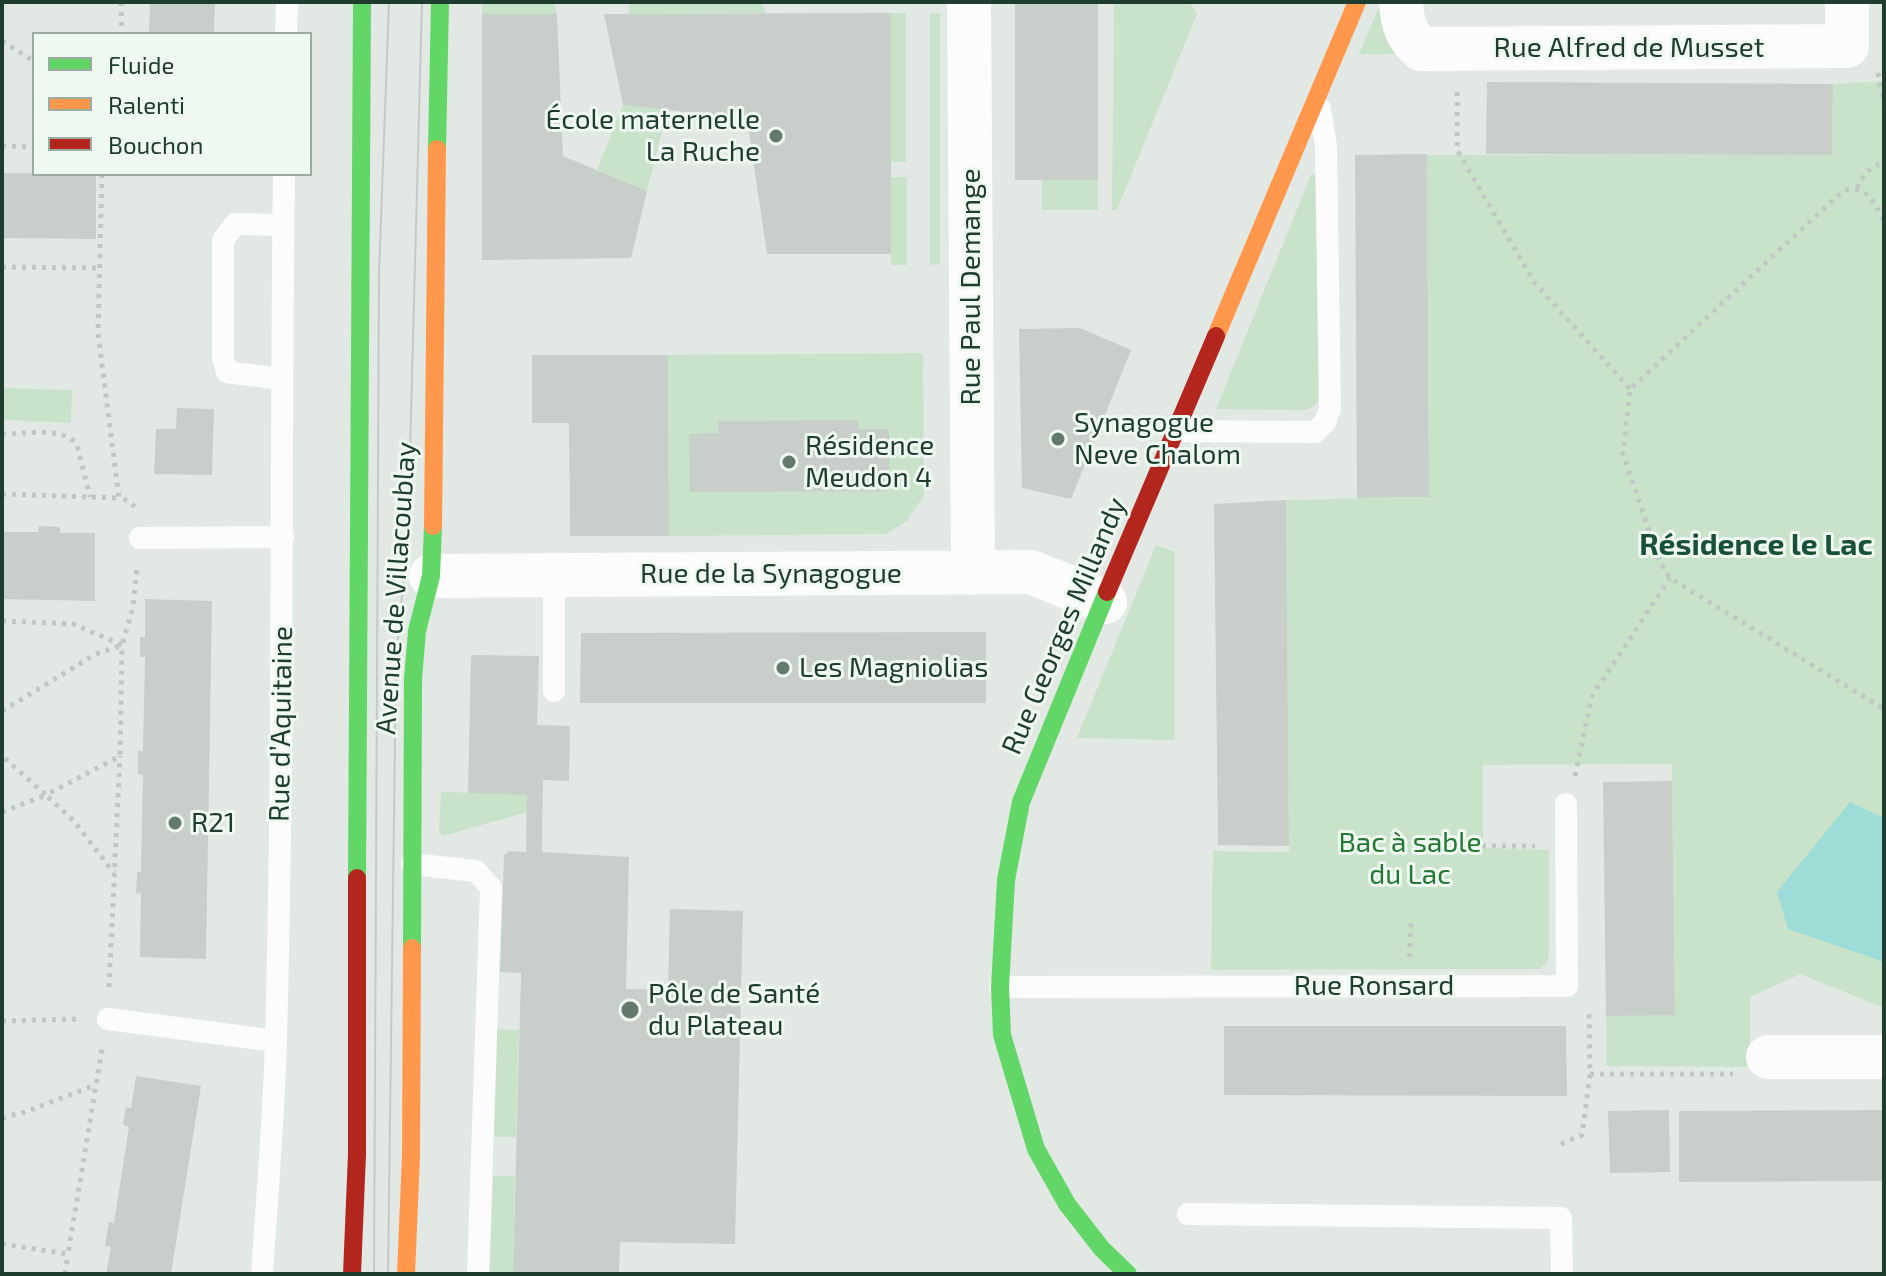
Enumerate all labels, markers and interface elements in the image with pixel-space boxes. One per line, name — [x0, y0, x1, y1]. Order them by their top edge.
street label: Rue Alfred de Musset — [1494, 31, 1764, 65]
legend — [32, 32, 312, 176]
text: Fluide — [108, 50, 174, 79]
text: Ralenti — [108, 90, 185, 119]
place label: École maternelle La Ruche — [546, 103, 760, 169]
marker: École maternelle La Ruche — [767, 127, 785, 145]
text: Bouchon — [108, 130, 203, 159]
street label: Rue Paul Demange — [954, 168, 988, 406]
place label: Synagogue Neve Chalom — [1074, 406, 1241, 472]
place label: Résidence Meudon 4 — [805, 429, 934, 495]
marker: Synagogue Neve Chalom — [1049, 430, 1067, 448]
street label: Avenue de Villacoublay — [369, 441, 423, 735]
marker: Résidence Meudon 4 — [780, 453, 798, 471]
street label: Rue Georges Millandy — [995, 492, 1133, 760]
district label: Résidence le Lac — [1639, 527, 1873, 563]
street label: Rue de la Synagogue — [640, 557, 902, 591]
street label: Rue d’Aquitaine — [262, 626, 300, 822]
place label: Les Magniolias — [799, 651, 988, 685]
marker: Les Magniolias — [774, 659, 792, 677]
place label: R21 — [191, 806, 235, 840]
marker: R21 — [166, 814, 184, 832]
park label: Bac à sable du Lac — [1338, 826, 1482, 892]
street label: Rue Ronsard — [1294, 969, 1454, 1003]
place label: Pôle de Santé du Plateau — [648, 977, 820, 1043]
marker: Pôle de Santé du Plateau — [619, 999, 641, 1021]

